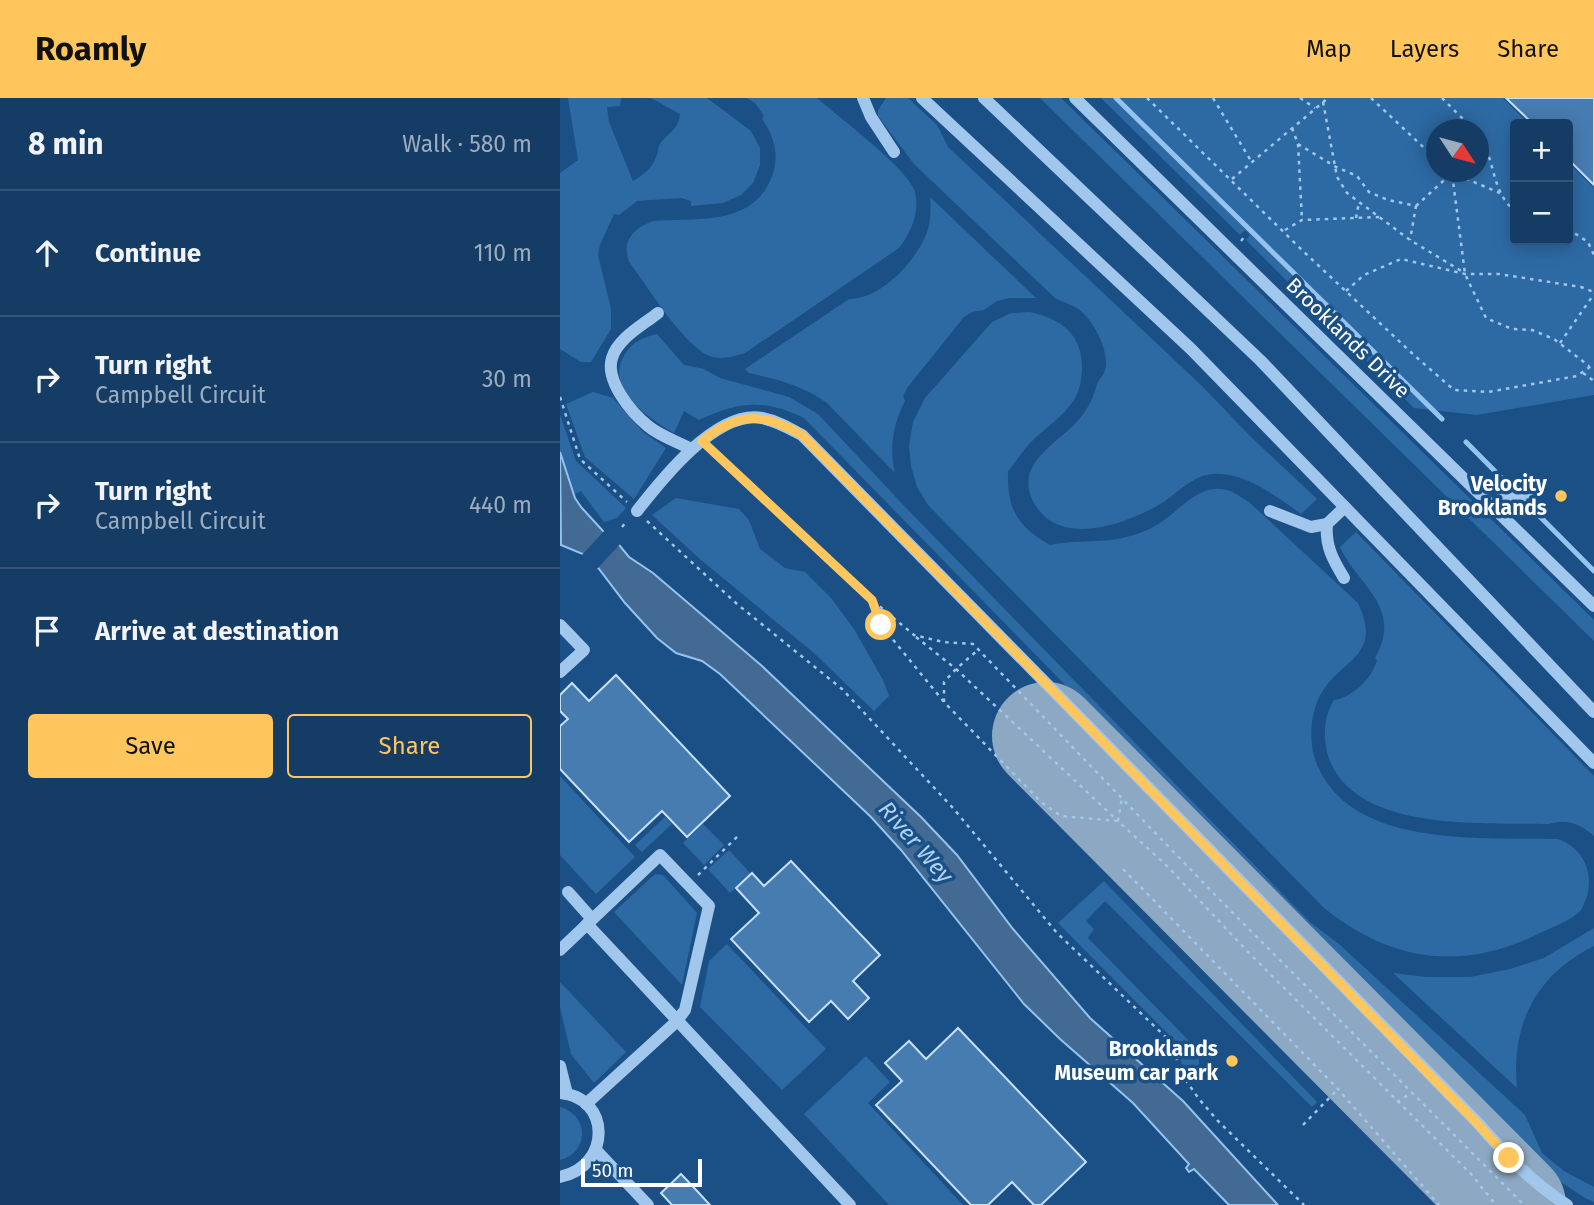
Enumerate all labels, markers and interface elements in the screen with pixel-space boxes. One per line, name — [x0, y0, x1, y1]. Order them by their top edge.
text: Roamly — [35, 29, 146, 69]
text: Map — [1306, 35, 1352, 63]
text: Layers — [1390, 35, 1459, 63]
text: Share — [1497, 35, 1559, 63]
north arrow — [1426, 119, 1489, 182]
map controls — [1510, 119, 1573, 245]
button: + — [1510, 119, 1573, 182]
text: 8 min — [28, 126, 104, 162]
text: Walk · 580 m — [402, 130, 532, 158]
button: − — [1510, 182, 1573, 245]
icon: ahead — [28, 234, 66, 272]
text: Continue — [95, 238, 201, 269]
text: 110 m — [474, 239, 532, 267]
street label: Brooklands Drive — [1281, 272, 1415, 404]
text: Turn right — [95, 350, 212, 381]
icon: right — [28, 360, 66, 398]
text: 30 m — [482, 365, 532, 393]
text: Campbell Circuit — [95, 381, 266, 409]
place label: Velocity Brooklands — [1438, 471, 1547, 521]
text: Turn right — [95, 476, 212, 507]
icon: right — [28, 486, 66, 524]
marker: Velocity Brooklands — [1553, 488, 1569, 504]
text: 440 m — [469, 491, 532, 519]
text: Campbell Circuit — [95, 507, 266, 535]
route start — [865, 609, 896, 640]
icon: arrive — [28, 612, 66, 650]
text: Arrive at destination — [95, 616, 339, 647]
button: Save — [28, 714, 273, 778]
button: Share — [287, 714, 532, 778]
water label: River Wey — [873, 795, 960, 889]
place label: Brooklands Museum car park — [1054, 1036, 1218, 1086]
marker: Brooklands Museum car park — [1224, 1053, 1240, 1069]
route end — [1493, 1142, 1524, 1173]
scale bar — [581, 1156, 702, 1188]
text: 50 m — [592, 1159, 633, 1182]

